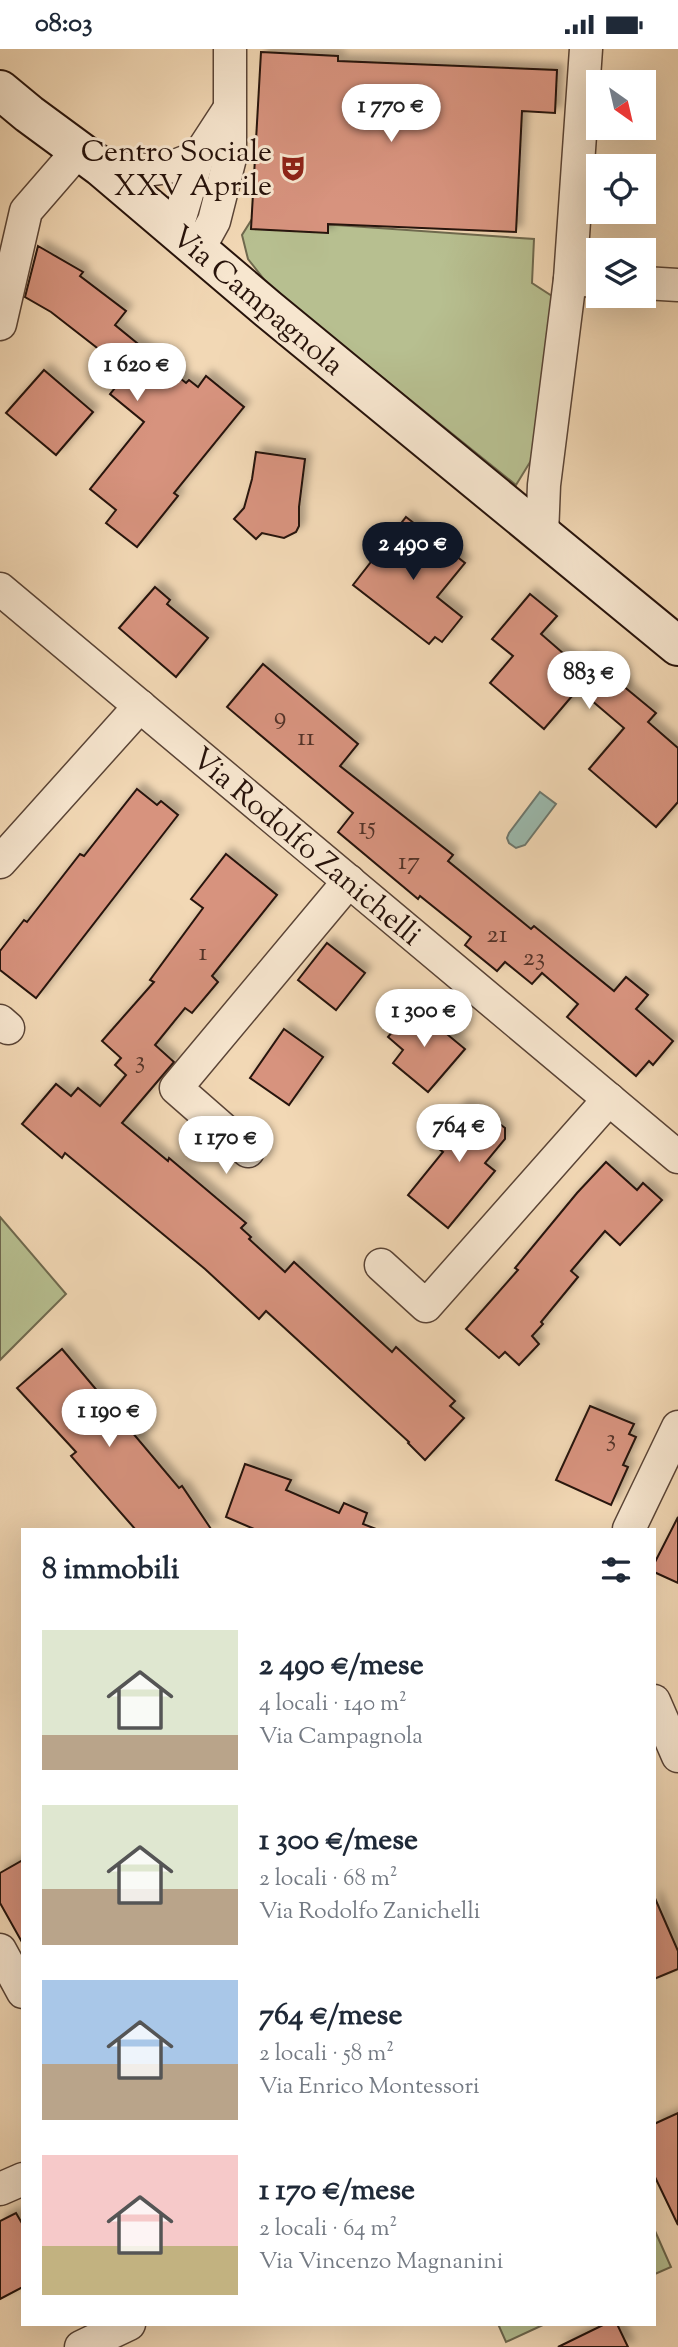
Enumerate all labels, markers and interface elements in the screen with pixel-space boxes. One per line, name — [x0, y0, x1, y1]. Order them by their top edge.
text: 08:03 — [35, 6, 93, 43]
north arrow — [586, 70, 656, 140]
map controls — [586, 70, 656, 308]
pin: 1 770 € — [326, 85, 456, 144]
text: 1 770 € — [358, 90, 424, 123]
place label: Centro Sociale XXV Aprile — [81, 132, 272, 209]
theatre icon: Centro Sociale XXV Aprile — [278, 153, 308, 183]
button: locate — [586, 154, 656, 224]
street label: Via Campagnola — [161, 217, 352, 387]
button: layers — [586, 238, 656, 308]
pin: 1 620 € — [72, 343, 202, 403]
text: 1 620 € — [104, 349, 170, 382]
pin: 2 490 € — [348, 523, 478, 582]
text: 2 490 € — [378, 528, 448, 561]
pin: 883 € — [540, 651, 638, 711]
text: 883 € — [563, 657, 615, 690]
house number: 9 — [274, 699, 286, 736]
house number: 11 — [297, 720, 315, 757]
street label: Via Rodolfo Zanichelli — [181, 739, 430, 957]
house number: 15 — [358, 809, 376, 846]
house number: 17 — [398, 844, 420, 881]
house number: 21 — [486, 917, 508, 954]
house number: 1 — [199, 935, 208, 972]
house number: 23 — [523, 940, 545, 977]
pin: 1 300 € — [359, 989, 489, 1049]
text: 1 300 € — [391, 995, 457, 1028]
house number: 3 — [135, 1043, 145, 1080]
pin: 764 € — [410, 1105, 508, 1164]
text: 764 € — [432, 1110, 486, 1143]
pin: 1 170 € — [161, 1117, 291, 1176]
text: 1 170 € — [195, 1122, 257, 1155]
pin: 1 190 € — [44, 1389, 174, 1449]
text: 1 190 € — [78, 1395, 140, 1428]
house number: 3 — [606, 1421, 616, 1458]
text: 8 immobili — [42, 1549, 179, 1592]
icon: filters — [597, 1551, 635, 1589]
text: 2 490 €/mese — [259, 1645, 424, 1688]
icon: home — [98, 1658, 182, 1742]
text: 4 locali · 140 m² — [259, 1688, 407, 1721]
text: Via Campagnola — [259, 1721, 423, 1754]
text: 1 300 €/mese — [259, 1820, 418, 1863]
icon: home — [98, 1833, 182, 1917]
text: 2 locali · 68 m² — [259, 1863, 398, 1896]
text: Via Rodolfo Zanichelli — [259, 1896, 480, 1929]
text: 764 €/mese — [259, 1995, 402, 2038]
icon: home — [98, 2008, 182, 2092]
text: 2 locali · 58 m² — [259, 2038, 394, 2071]
text: Via Enrico Montessori — [259, 2071, 480, 2104]
text: 1 170 €/mese — [259, 2170, 415, 2213]
icon: home — [98, 2183, 182, 2267]
text: 2 locali · 64 m² — [259, 2213, 397, 2246]
text: Via Vincenzo Magnanini — [259, 2246, 503, 2279]

